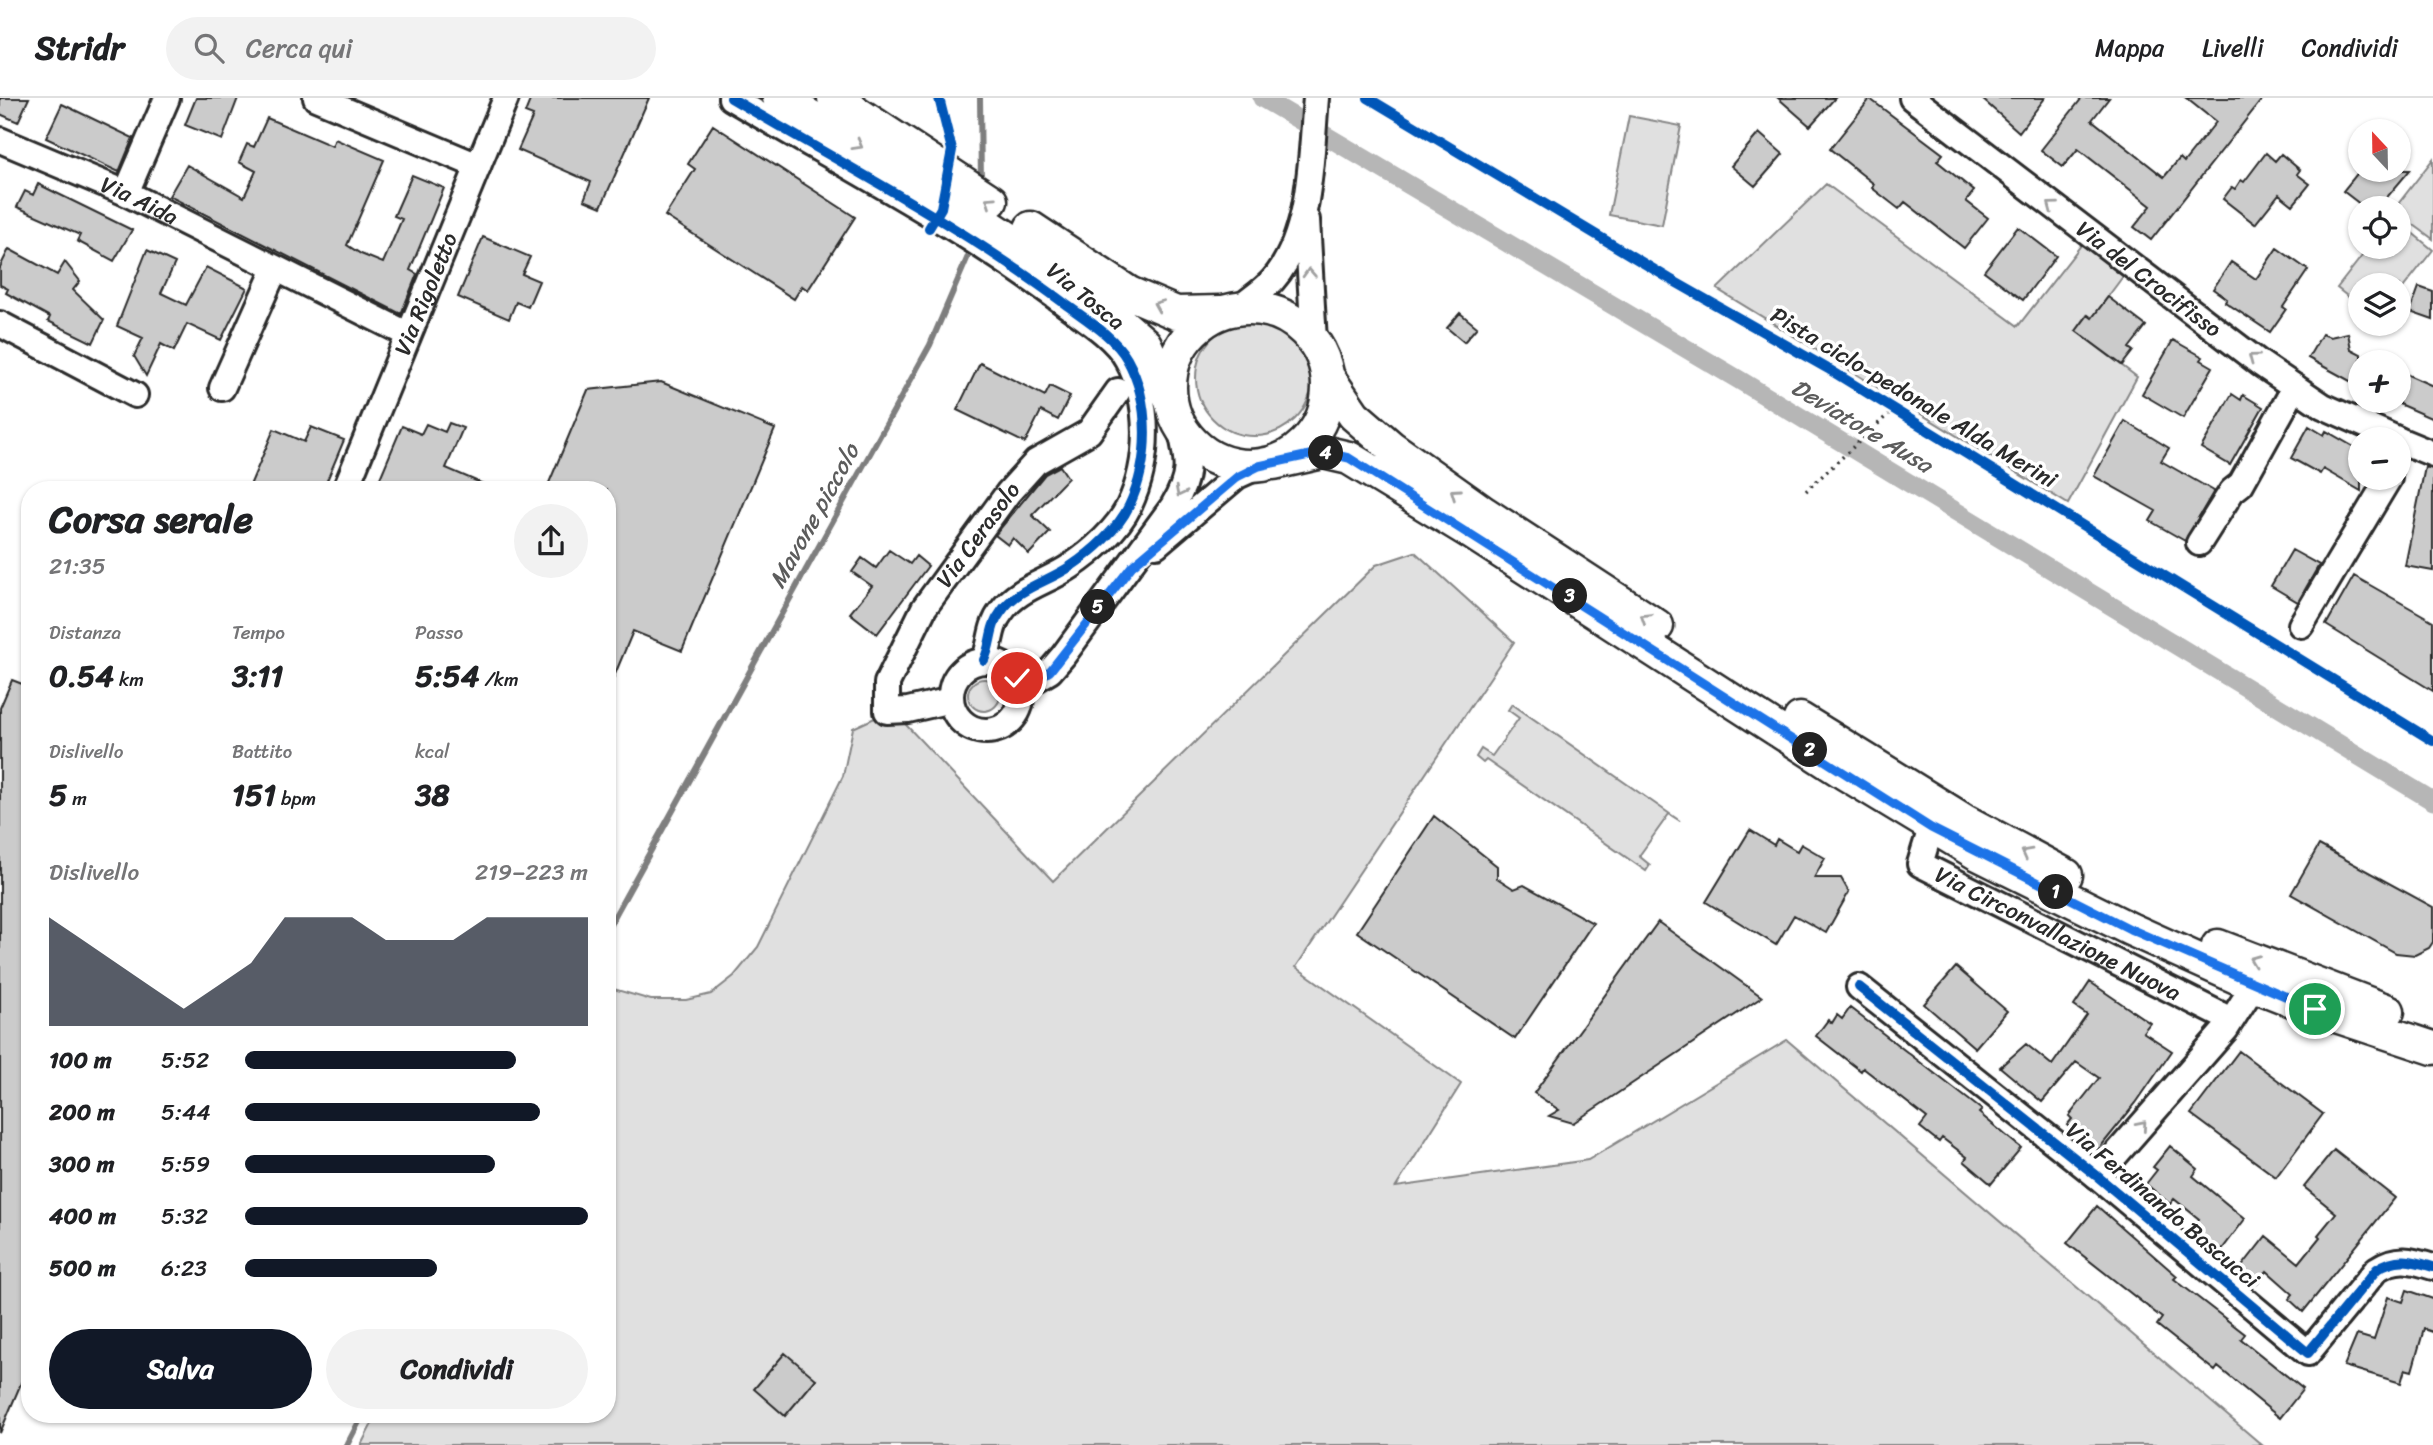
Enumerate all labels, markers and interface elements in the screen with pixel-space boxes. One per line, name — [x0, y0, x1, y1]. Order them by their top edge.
search box — [166, 17, 656, 80]
text: Stridr — [35, 19, 124, 77]
text: Cerca qui — [246, 25, 353, 71]
text: Mappa — [2095, 27, 2164, 69]
text: Livelli — [2202, 27, 2264, 69]
text: Condividi — [2302, 27, 2398, 69]
icon: search — [190, 29, 228, 67]
north arrow — [2348, 119, 2412, 182]
map controls — [2348, 119, 2411, 490]
one-way arrow — [851, 137, 864, 150]
street label: Via Aida — [94, 164, 186, 237]
one-way arrow — [985, 196, 998, 209]
button: locate — [2348, 196, 2411, 259]
one-way arrow — [2047, 202, 2060, 214]
street label: Via del Crocifisso — [2067, 210, 2231, 348]
street label: Via Rigoletto — [382, 226, 470, 362]
street label: Via Tosca — [1037, 251, 1135, 341]
one-way arrow — [1302, 267, 1317, 278]
button: layers — [2348, 273, 2411, 336]
street label: Pista ciclo-pedonale Alda Merini — [1762, 295, 2066, 500]
one-way arrow — [1152, 300, 1164, 314]
button: + — [2348, 350, 2411, 413]
one-way arrow — [2248, 353, 2261, 366]
water label: Deviatore Ausa — [1783, 367, 1943, 486]
button: − — [2348, 427, 2411, 490]
water label: Mavone piccolo — [757, 434, 872, 596]
pin: 4 — [1308, 436, 1344, 470]
text: 4 — [1320, 436, 1331, 469]
street label: Via Cerasolo — [925, 472, 1031, 597]
one-way arrow — [1175, 485, 1189, 497]
text: Corsa serale — [49, 486, 253, 553]
one-way arrow — [1450, 488, 1463, 501]
button: share — [514, 504, 588, 578]
text: 21:35 — [49, 546, 106, 587]
pin: 3 — [1552, 578, 1588, 614]
text: 3 — [1564, 579, 1575, 612]
pin: 5 — [1080, 589, 1116, 624]
text: 5 — [1092, 590, 1103, 623]
one-way arrow — [1640, 613, 1653, 626]
text: Distanza — [49, 616, 121, 649]
text: Tempo — [232, 616, 285, 649]
text: Passo — [415, 616, 463, 649]
pin — [987, 648, 1047, 708]
text: 0.54 — [49, 649, 114, 703]
text: 3:11 — [232, 649, 283, 703]
text: 5:54 — [415, 649, 479, 703]
icon: check — [998, 659, 1036, 697]
text: km — [114, 663, 144, 696]
text: /km — [479, 663, 519, 696]
pin: 2 — [1792, 732, 1828, 768]
text: 2 — [1804, 733, 1815, 766]
text: Dislivello — [49, 735, 123, 768]
text: Battito — [232, 735, 292, 768]
text: kcal — [415, 735, 450, 768]
text: 5 — [49, 768, 67, 822]
text: 151 — [232, 768, 276, 822]
text: 38 — [415, 768, 450, 822]
text: m — [67, 782, 87, 815]
text: bpm — [276, 782, 316, 815]
one-way arrow — [2021, 848, 2033, 861]
text: Dislivello — [49, 852, 139, 893]
text: 219–223 m — [475, 852, 588, 893]
street label: Via Circonvallazione Nuova — [1927, 855, 2188, 1013]
pin: 1 — [2038, 874, 2074, 910]
text: 1 — [2051, 875, 2060, 908]
one-way arrow — [2248, 955, 2260, 969]
pin — [2285, 979, 2345, 1039]
icon: arrive — [2296, 990, 2334, 1028]
text: 100 m — [49, 1040, 112, 1081]
text: 5:52 — [161, 1040, 209, 1081]
text: 200 m — [49, 1092, 115, 1133]
text: 5:44 — [161, 1092, 211, 1133]
street label: Via Ferdinando Bascucci — [2056, 1111, 2270, 1300]
one-way arrow — [2134, 1120, 2146, 1133]
text: 300 m — [49, 1144, 114, 1185]
text: 5:59 — [161, 1144, 210, 1185]
text: 400 m — [49, 1196, 116, 1237]
text: 5:32 — [161, 1196, 208, 1237]
text: 500 m — [49, 1248, 116, 1289]
text: 6:23 — [161, 1248, 207, 1289]
button: Salva — [49, 1329, 312, 1409]
button: Condividi — [326, 1329, 588, 1409]

